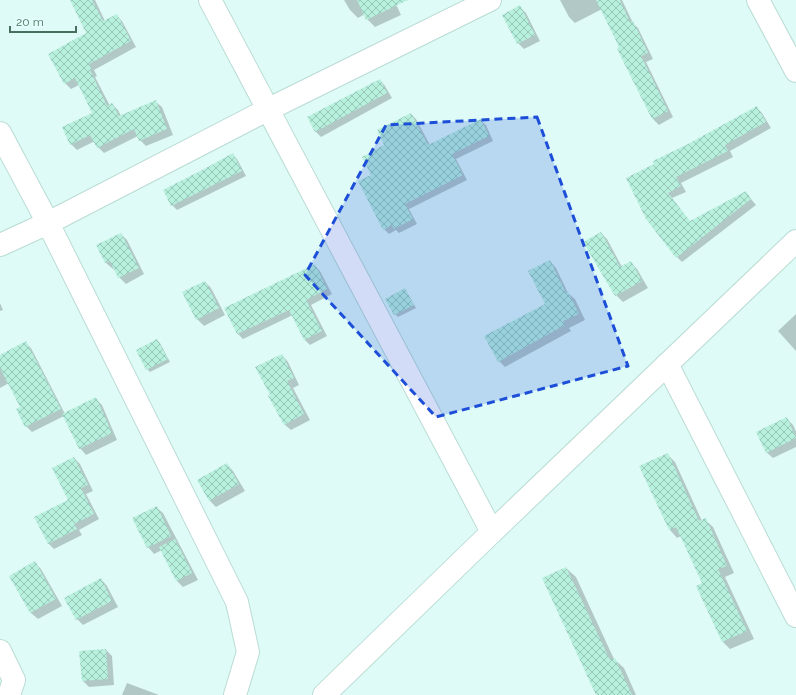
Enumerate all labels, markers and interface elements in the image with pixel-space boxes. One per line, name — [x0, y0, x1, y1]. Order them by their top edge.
scale bar — [10, 8, 76, 34]
text: 20 m — [16, 15, 44, 29]

